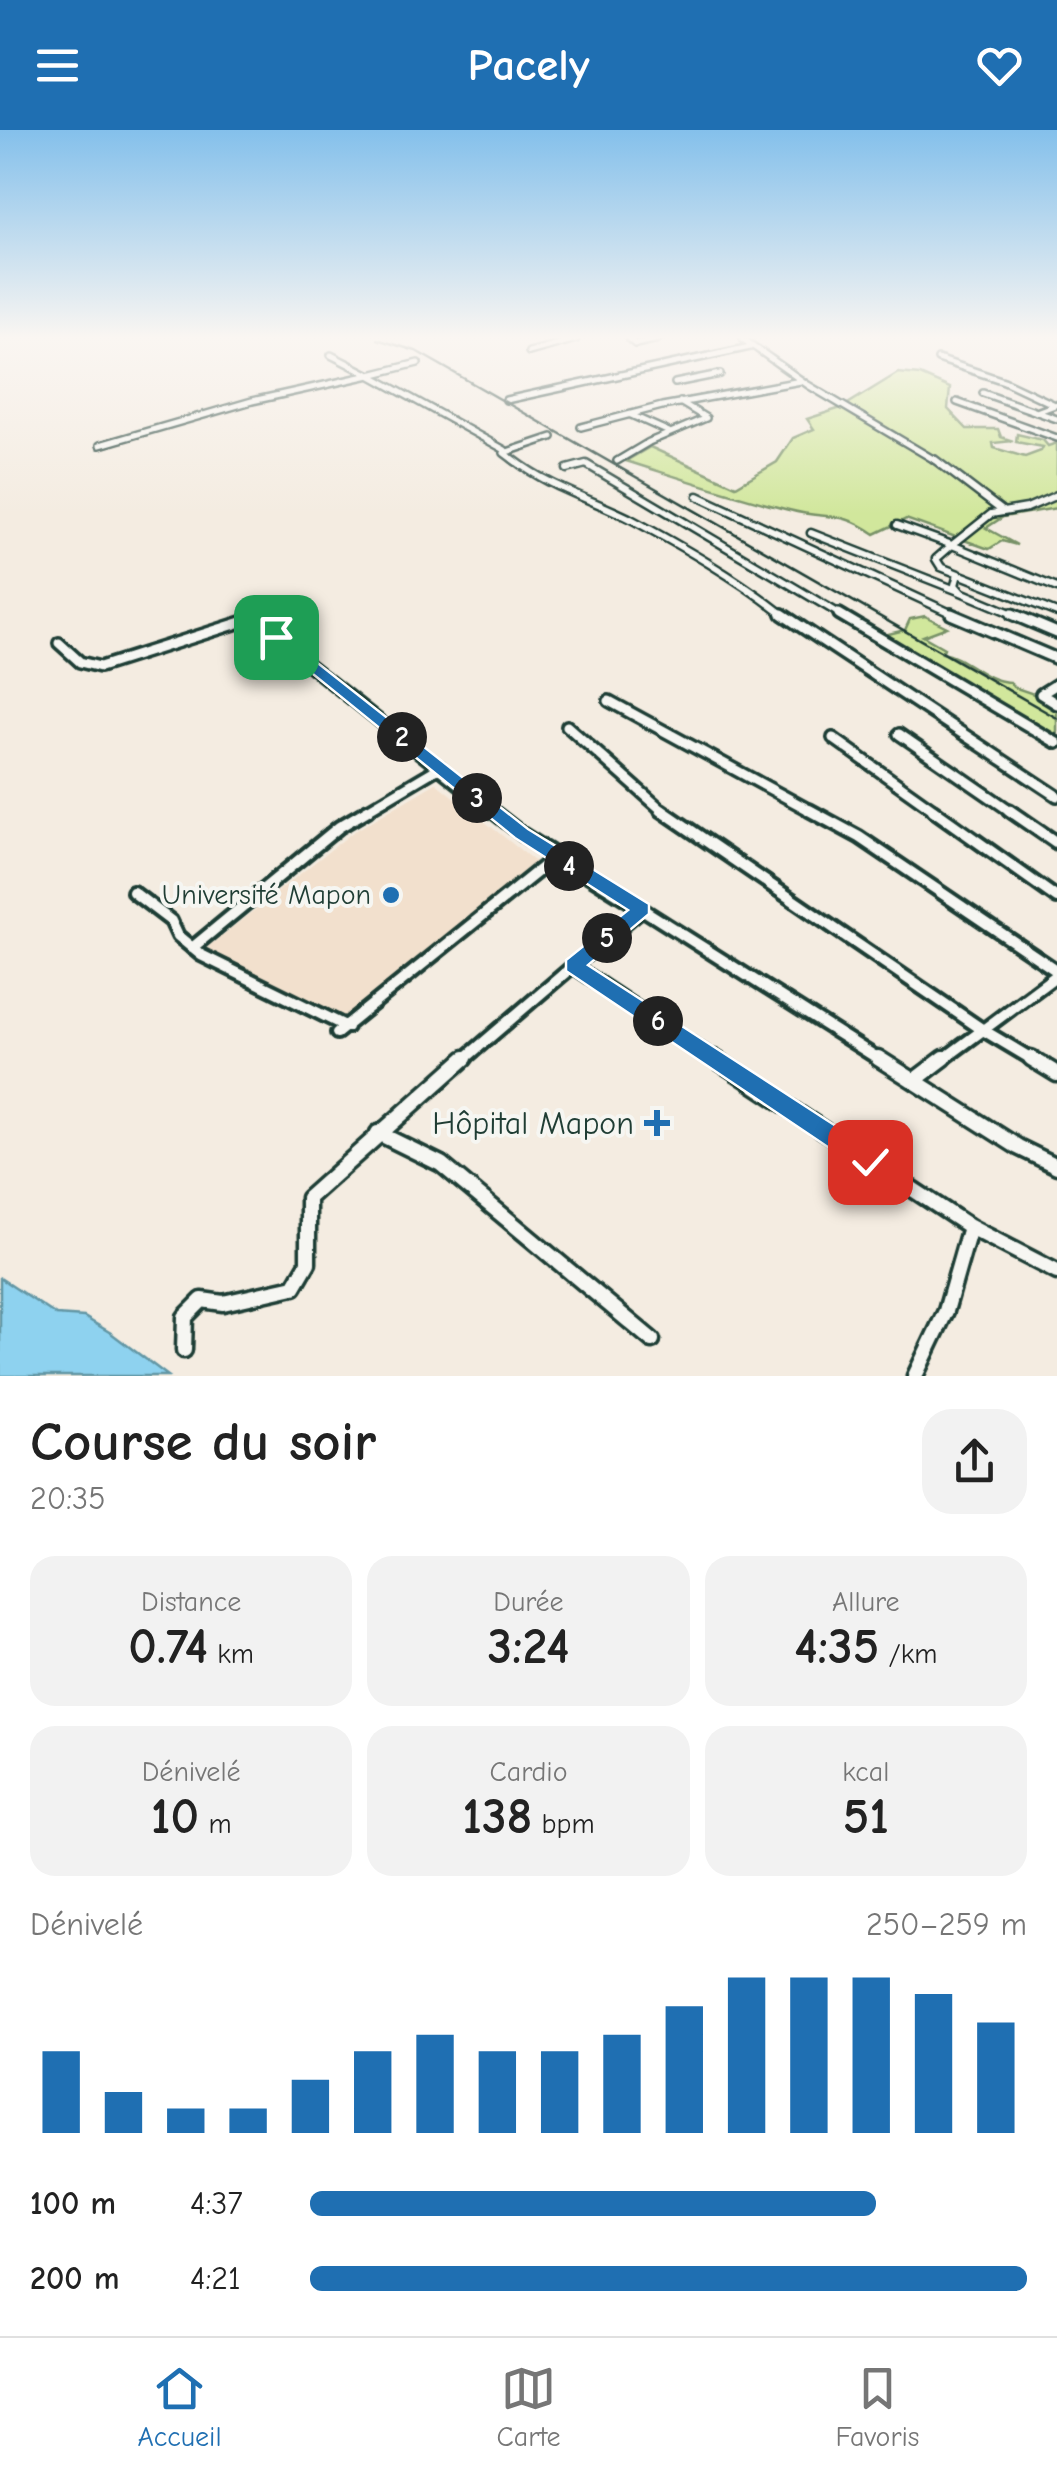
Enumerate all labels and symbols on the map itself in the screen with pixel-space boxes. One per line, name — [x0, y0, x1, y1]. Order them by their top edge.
pin — [234, 595, 319, 680]
pin: 2 — [377, 712, 427, 762]
pin: 3 — [452, 773, 502, 823]
pin: 4 — [544, 841, 594, 891]
place label: Université Mapon — [162, 879, 371, 911]
marker: Université Mapon — [380, 884, 402, 906]
pin: 5 — [582, 913, 632, 963]
pin: 6 — [633, 996, 683, 1046]
place label: Hôpital Mapon — [432, 1105, 634, 1142]
marker: Hôpital Mapon — [644, 1110, 670, 1136]
pin — [828, 1120, 913, 1205]

